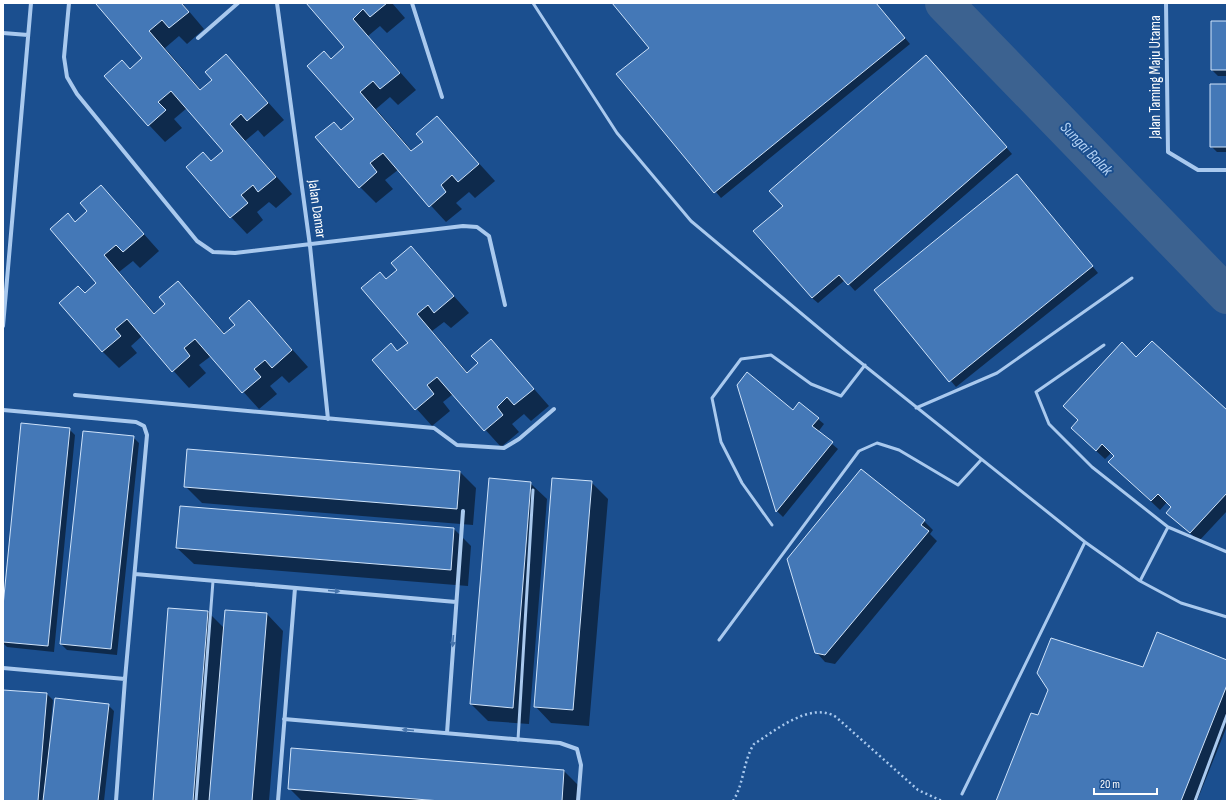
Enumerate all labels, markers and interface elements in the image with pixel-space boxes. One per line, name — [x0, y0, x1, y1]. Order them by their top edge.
street label: Jalan Taming Maju Utama — [1146, 15, 1165, 140]
water label: Sungai Balak — [1056, 118, 1117, 181]
street label: Jalan Damar — [303, 177, 331, 240]
one-way arrow — [328, 588, 340, 595]
one-way arrow — [450, 635, 457, 647]
one-way arrow — [402, 726, 414, 733]
scale bar — [1094, 770, 1157, 796]
text: 20 m — [1100, 777, 1120, 792]

